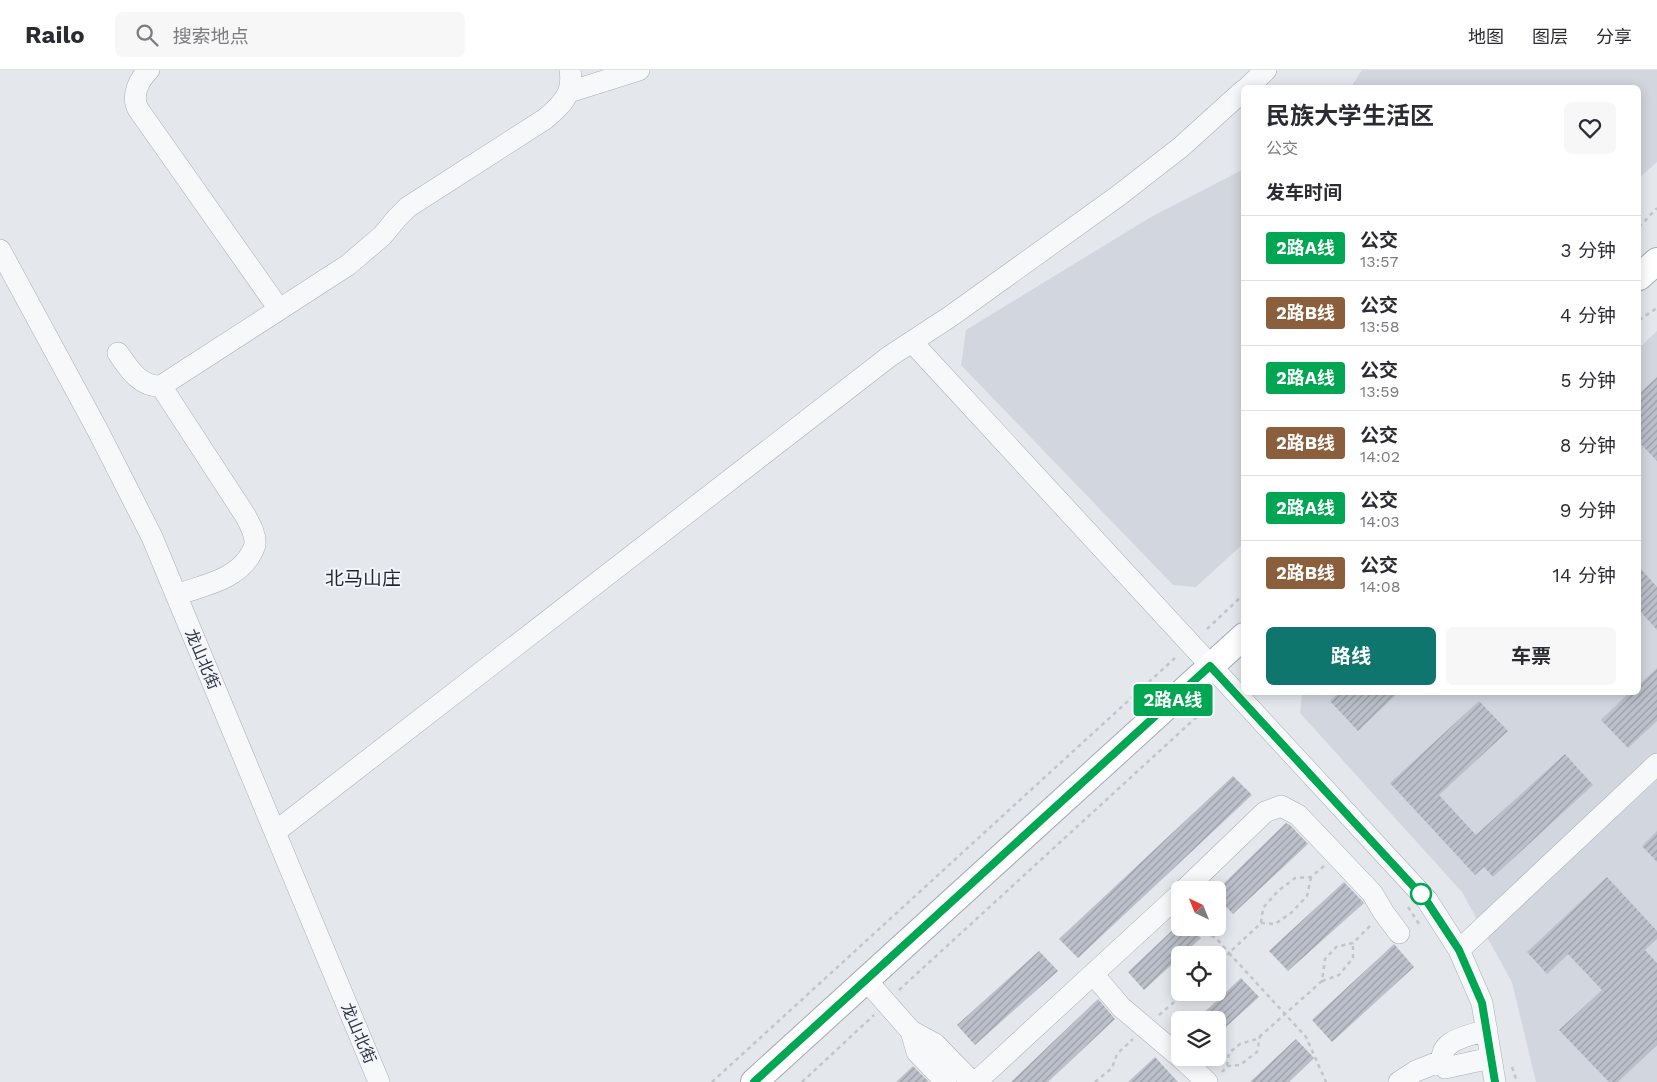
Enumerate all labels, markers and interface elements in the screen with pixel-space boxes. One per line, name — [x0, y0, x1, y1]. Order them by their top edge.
search box — [115, 12, 465, 57]
text: Railo — [25, 21, 85, 49]
icon: search — [133, 21, 161, 49]
text: 搜索地点 — [173, 25, 249, 48]
text: 地图 — [1468, 26, 1504, 47]
text: 图层 — [1532, 26, 1568, 47]
text: 分享 — [1596, 26, 1632, 47]
text: 民族大学生活区 — [1266, 102, 1434, 130]
button: heart — [1564, 102, 1616, 154]
text: 公交 — [1266, 139, 1298, 158]
text: 发车时间 — [1266, 181, 1342, 204]
text: 公交 — [1360, 229, 1398, 252]
text: 2路A线 — [1276, 237, 1335, 258]
text: 3 分钟 — [1560, 239, 1616, 262]
text: 13:57 — [1360, 252, 1399, 271]
text: 公交 — [1360, 294, 1398, 317]
text: 2路B线 — [1276, 302, 1335, 323]
text: 4 分钟 — [1560, 304, 1616, 327]
text: 13:58 — [1360, 317, 1400, 336]
text: 公交 — [1360, 359, 1398, 382]
text: 2路A线 — [1276, 367, 1335, 388]
text: 5 分钟 — [1560, 369, 1616, 392]
text: 13:59 — [1360, 382, 1399, 401]
text: 公交 — [1360, 424, 1398, 447]
text: 2路B线 — [1276, 432, 1335, 453]
text: 8 分钟 — [1560, 434, 1616, 457]
text: 14:02 — [1360, 447, 1400, 466]
text: 公交 — [1360, 489, 1398, 512]
text: 2路A线 — [1276, 497, 1335, 518]
text: 9 分钟 — [1560, 499, 1616, 522]
text: 14:03 — [1360, 512, 1400, 531]
text: 公交 — [1360, 554, 1398, 577]
text: 2路B线 — [1276, 562, 1335, 583]
text: 14 分钟 — [1553, 564, 1616, 587]
district label: 北马山庄 — [325, 567, 401, 590]
text: 14:08 — [1360, 577, 1401, 596]
street label: 龙山北街 — [181, 626, 224, 692]
button: 路线 — [1266, 627, 1436, 685]
button: 车票 — [1446, 627, 1616, 685]
line badge: 2路A线 — [1138, 684, 1208, 716]
text: 2路A线 — [1144, 689, 1202, 710]
north arrow — [1171, 881, 1226, 936]
map controls — [1171, 881, 1226, 1066]
unlabelled marker — [1410, 883, 1432, 905]
button: locate — [1171, 946, 1226, 1001]
street label: 龙山北街 — [337, 1000, 380, 1066]
button: layers — [1171, 1011, 1226, 1066]

